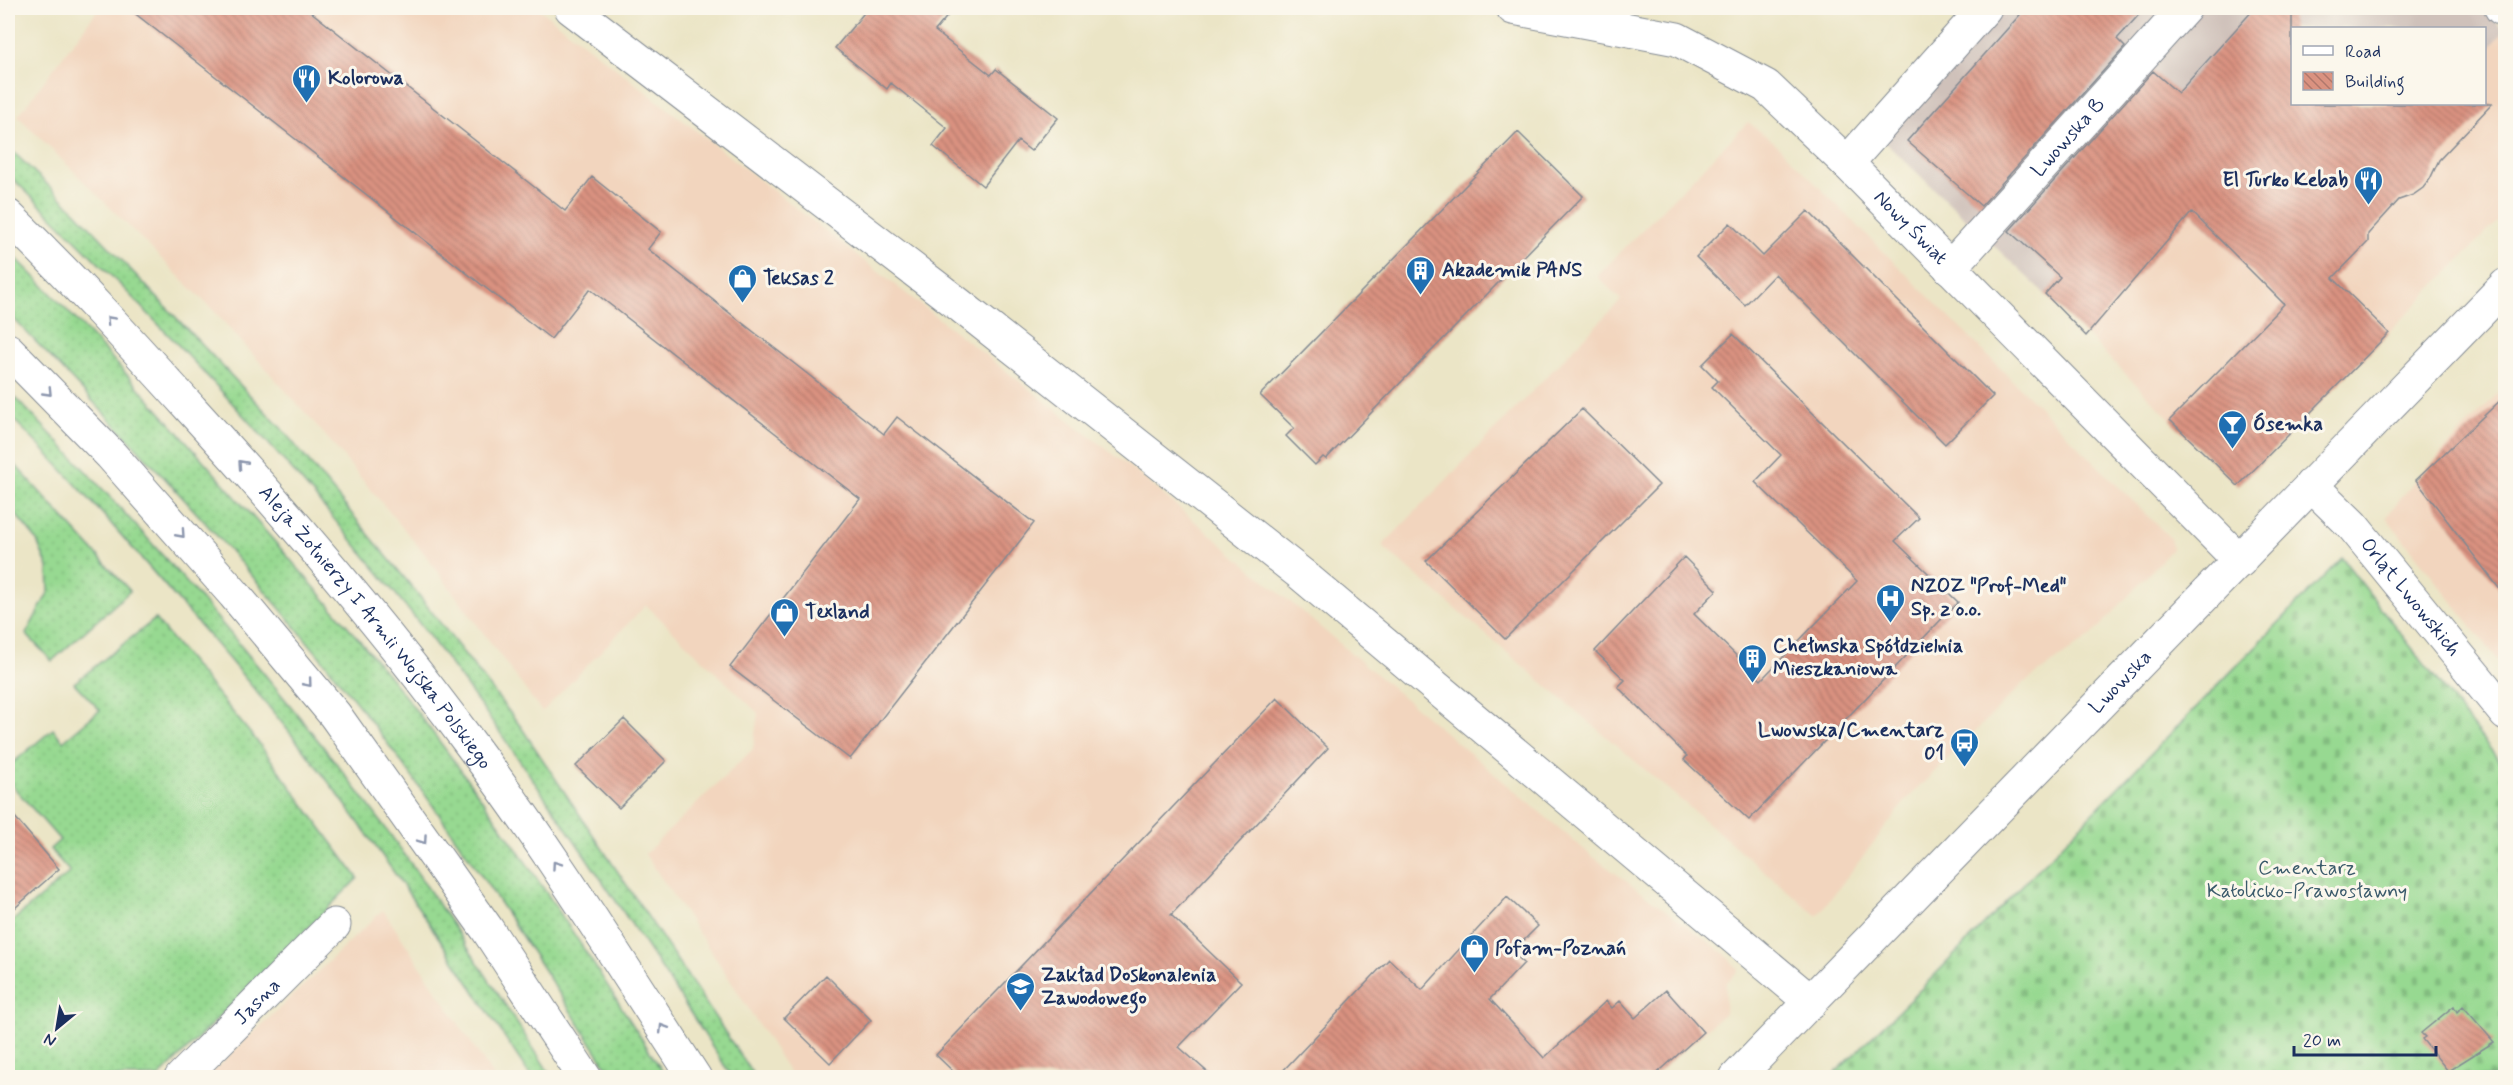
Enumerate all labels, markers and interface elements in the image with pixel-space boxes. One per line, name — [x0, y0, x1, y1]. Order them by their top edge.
legend — [2291, 27, 2486, 105]
text: Road — [2345, 40, 2381, 64]
restaurant icon: Kolorowa — [291, 62, 323, 104]
place label: Kolorowa — [328, 65, 404, 92]
text: Building — [2345, 70, 2405, 96]
street label: Lwowska B — [2025, 92, 2111, 183]
restaurant icon: El Turko Kebab — [2353, 164, 2385, 206]
place label: El Turko Kebab — [2222, 167, 2348, 194]
street label: Nowy Świat — [1868, 184, 1954, 271]
building icon: Akademik PANS — [1405, 254, 1437, 296]
place label: Akademik PANS — [1442, 257, 1582, 284]
shop icon: Teksas 2 — [726, 262, 758, 304]
place label: Teksas 2 — [763, 265, 834, 292]
one-way arrow — [107, 317, 118, 328]
one-way arrow — [41, 384, 52, 395]
bar icon: Ósemka — [2216, 408, 2248, 450]
place label: Ósemka — [2253, 411, 2323, 438]
one-way arrow — [238, 461, 249, 471]
street label: Aleja Żołnierzy I Armii Wojska Polskiego — [252, 480, 498, 775]
one-way arrow — [174, 528, 185, 538]
street label: Orląt Lwowskich — [2354, 532, 2467, 662]
place label: NZOZ "Prof-Med" Sp. z o.o. — [1911, 573, 2067, 623]
hospital icon: NZOZ "Prof-Med" Sp. z o.o. — [1874, 582, 1906, 624]
shop icon: Texland — [768, 596, 800, 638]
place label: Texland — [805, 599, 870, 626]
place label: Chełmska Spółdzielnia Mieszkaniowa — [1773, 633, 1963, 683]
building icon: Chełmska Spółdzielnia Mieszkaniowa — [1736, 642, 1768, 684]
street label: Lwowska — [2083, 644, 2158, 720]
one-way arrow — [300, 676, 311, 687]
place label: Lwowska/Cmentarz 01 — [1758, 717, 1944, 767]
bus stop icon: Lwowska/Cmentarz 01 — [1949, 726, 1981, 768]
one-way arrow — [416, 833, 427, 844]
park label: Cmentarz Katolicko-Prawosławny — [2207, 855, 2407, 905]
one-way arrow — [552, 861, 563, 872]
shop icon: Pofam-Poznań — [1458, 932, 1490, 974]
place label: Pofam-Poznań — [1495, 935, 1626, 962]
place label: Zakład Doskonalenia Zawodowego — [1041, 962, 1217, 1014]
school or university icon: Zakład Doskonalenia Zawodowego — [1004, 970, 1036, 1012]
street label: Jasna — [228, 972, 287, 1031]
north arrow — [27, 998, 87, 1058]
scale bar — [2294, 1019, 2436, 1057]
one-way arrow — [659, 1024, 671, 1034]
text: N — [40, 1028, 60, 1051]
text: 20 m — [2303, 1029, 2341, 1053]

